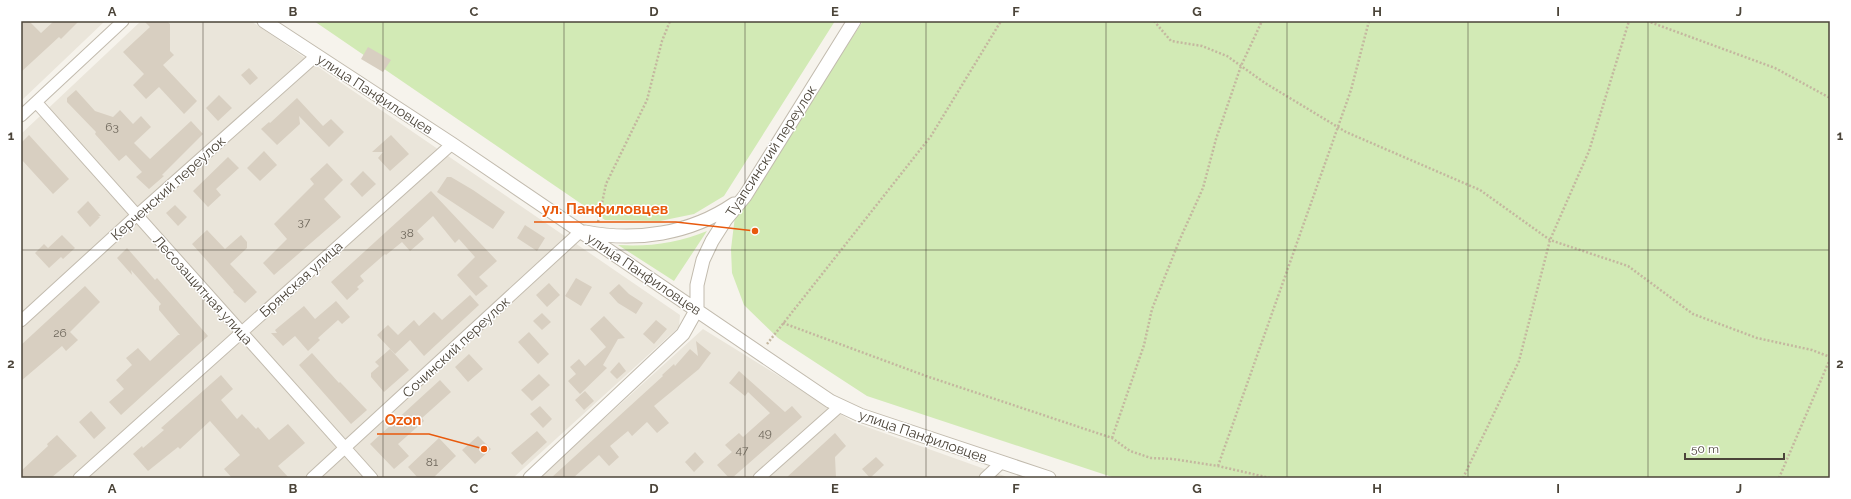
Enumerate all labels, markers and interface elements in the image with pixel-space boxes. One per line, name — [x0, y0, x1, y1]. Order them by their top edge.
text: A — [108, 4, 117, 19]
text: B — [289, 4, 298, 19]
text: C — [470, 4, 479, 19]
text: D — [649, 4, 659, 19]
text: E — [831, 4, 839, 19]
text: F — [1012, 4, 1020, 19]
text: G — [1192, 4, 1202, 19]
text: H — [1372, 4, 1382, 19]
text: I — [1556, 4, 1560, 19]
text: J — [1736, 4, 1742, 19]
street label: улица Панфиловцев — [314, 51, 436, 137]
street label: Туапсинский переулок — [722, 82, 820, 220]
house number: 63 — [105, 120, 119, 134]
text: 1 — [8, 128, 15, 143]
text: 1 — [1837, 128, 1844, 143]
street label: Керченский переулок — [108, 133, 228, 243]
callout: ул. Панфиловцев — [534, 195, 676, 222]
text: ул. Панфиловцев — [542, 200, 668, 218]
house number: 37 — [298, 215, 311, 229]
house number: 38 — [400, 226, 414, 240]
street label: улица Панфиловцев — [584, 230, 704, 318]
street label: Лесозащитная улица — [150, 232, 256, 348]
street label: Брянская улица — [256, 238, 346, 320]
street label: Сочинский переулок — [399, 293, 513, 401]
house number: 26 — [53, 326, 67, 340]
text: 2 — [7, 356, 15, 371]
text: 2 — [1836, 356, 1844, 371]
callout: Ozon — [377, 407, 429, 434]
street label: улица Панфиловцев — [857, 407, 989, 465]
text: Ozon — [385, 411, 421, 429]
house number: 49 — [758, 426, 772, 440]
scale bar — [1685, 435, 1784, 461]
text: 50 m — [1691, 442, 1719, 456]
house number: 47 — [736, 443, 749, 457]
house number: 81 — [426, 455, 438, 469]
text: A — [108, 481, 117, 496]
text: B — [289, 481, 298, 496]
text: C — [470, 481, 479, 496]
text: D — [649, 481, 659, 496]
text: E — [831, 481, 839, 496]
text: F — [1012, 481, 1020, 496]
text: G — [1192, 481, 1202, 496]
text: H — [1372, 481, 1382, 496]
text: I — [1556, 481, 1560, 496]
text: J — [1736, 481, 1742, 496]

